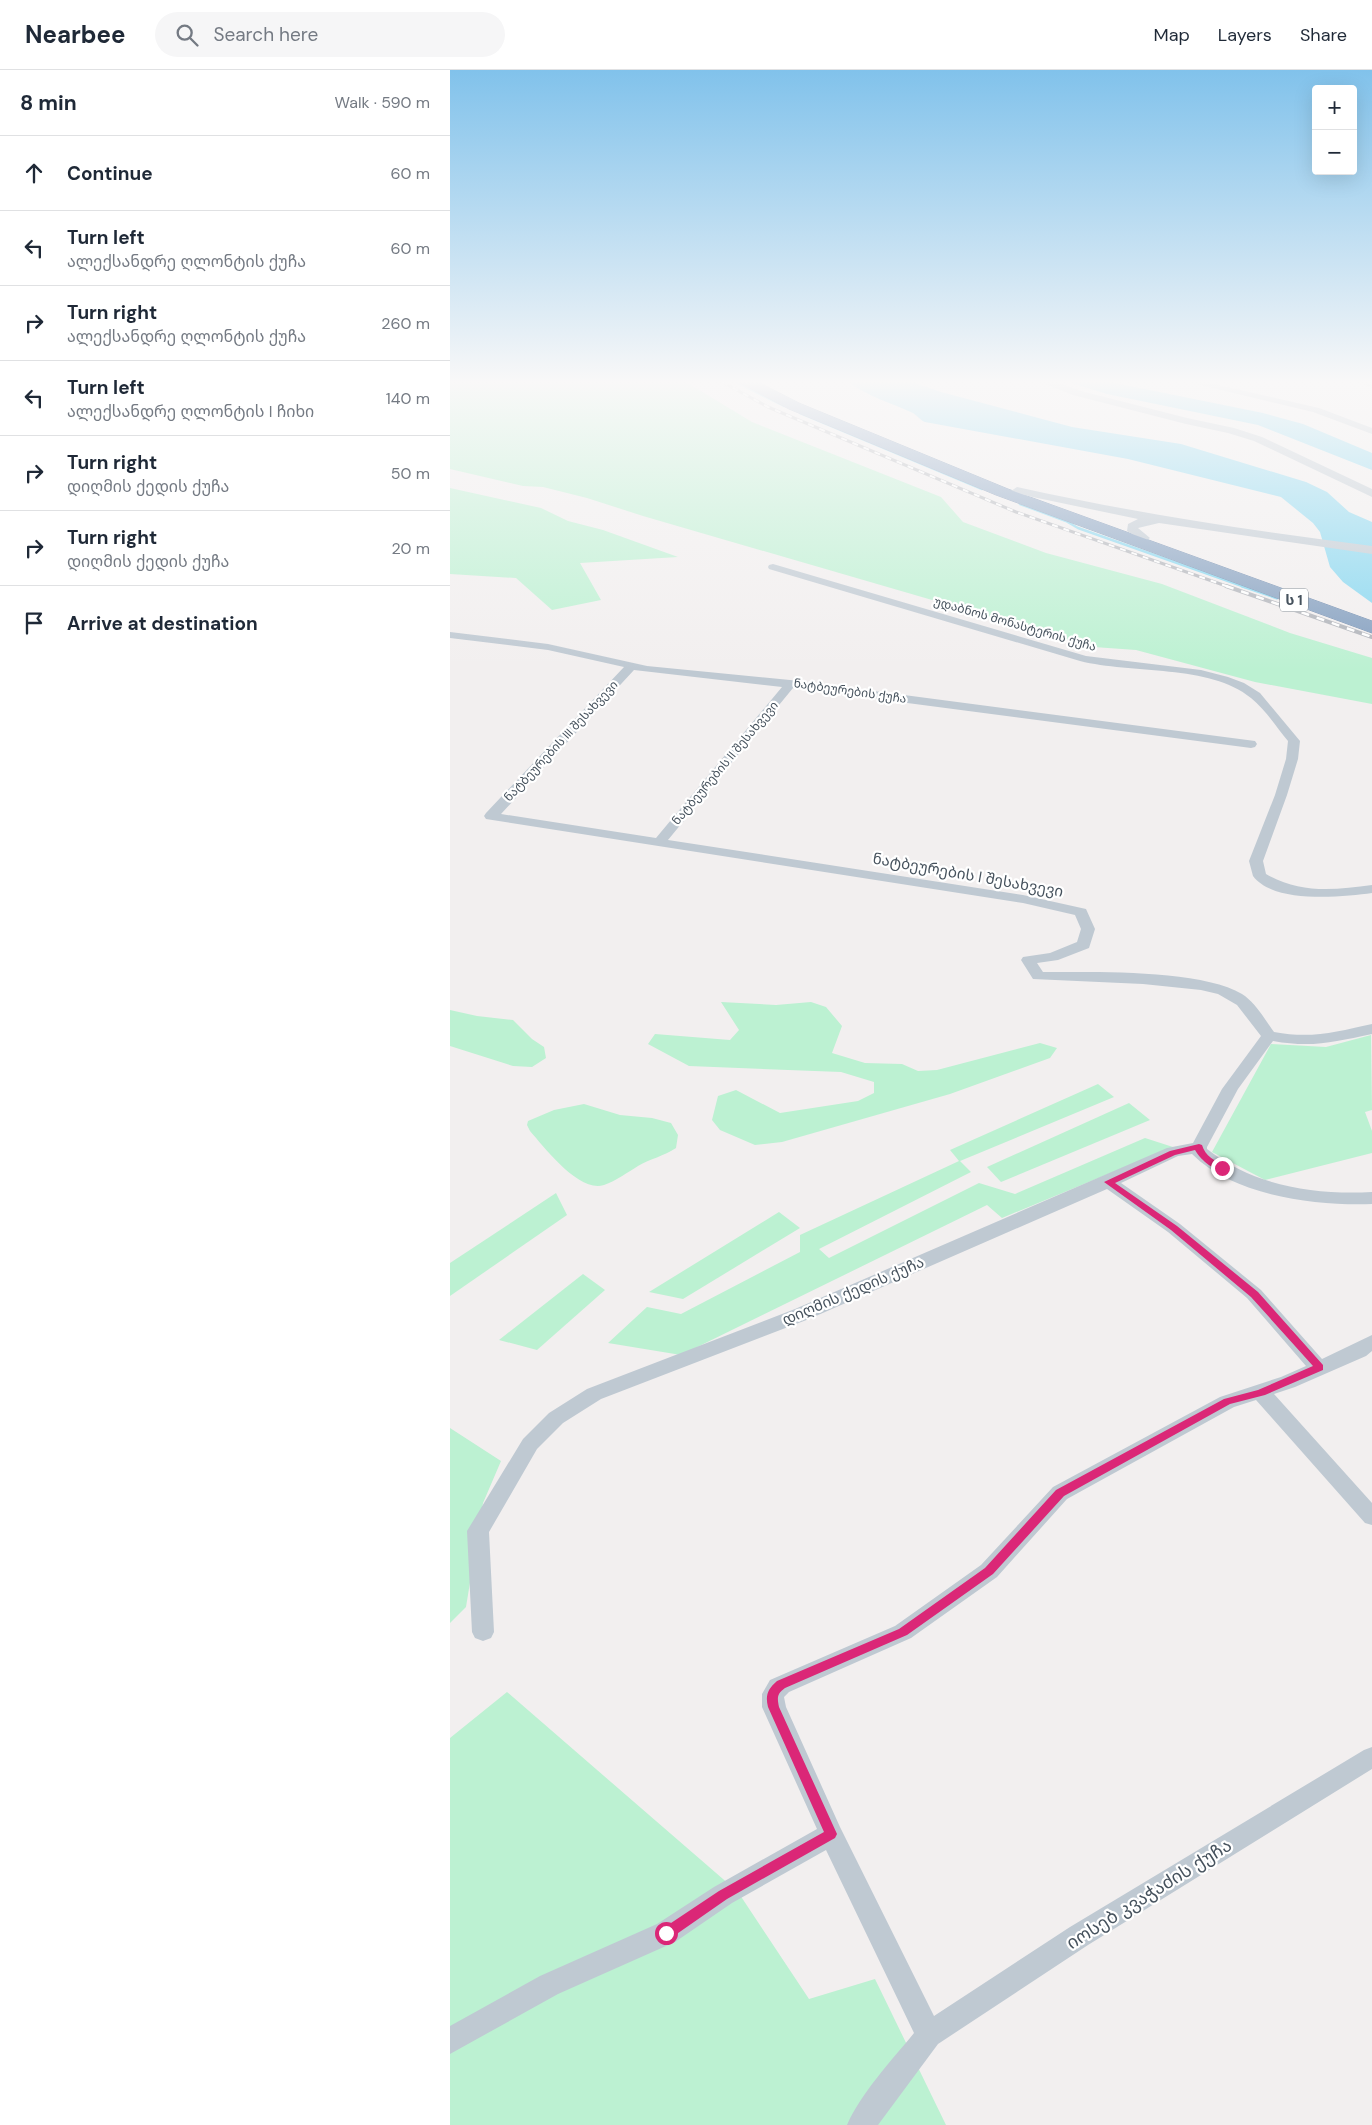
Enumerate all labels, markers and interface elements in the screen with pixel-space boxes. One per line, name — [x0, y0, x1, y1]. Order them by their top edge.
search box — [155, 12, 505, 57]
text: Nearbee — [25, 19, 125, 50]
icon: search — [173, 21, 201, 49]
text: Search here — [213, 22, 318, 47]
text: Map — [1154, 23, 1190, 47]
text: Layers — [1218, 23, 1272, 47]
text: Share — [1300, 23, 1347, 47]
map controls — [1312, 85, 1357, 175]
button: + — [1312, 85, 1357, 130]
text: 8 min — [20, 89, 77, 117]
text: Walk · 590 m — [334, 92, 430, 113]
button: − — [1312, 130, 1357, 175]
icon: ahead — [20, 159, 48, 187]
text: Continue — [67, 161, 153, 186]
text: 60 m — [390, 163, 430, 184]
text: Turn left — [67, 225, 145, 250]
icon: left — [20, 234, 48, 262]
text: 60 m — [390, 238, 430, 259]
text: ალექსანდრე ღლონტის ქუჩა — [67, 251, 306, 272]
text: Turn right — [67, 300, 157, 325]
icon: right — [20, 309, 48, 337]
text: 260 m — [381, 313, 430, 334]
text: ალექსანდრე ღლონტის ქუჩა — [67, 326, 306, 347]
text: Turn left — [67, 375, 145, 400]
icon: left — [20, 384, 48, 412]
text: 140 m — [386, 388, 430, 409]
text: ალექსანდრე ღლონტის I ჩიხი — [67, 401, 314, 422]
text: Turn right — [67, 450, 157, 475]
icon: right — [20, 459, 48, 487]
text: 50 m — [391, 463, 430, 484]
text: დიღმის ქედის ქუჩა — [67, 476, 229, 497]
text: Turn right — [67, 525, 157, 550]
icon: right — [20, 534, 48, 562]
text: 20 m — [391, 538, 430, 559]
text: დიღმის ქედის ქუჩა — [67, 551, 229, 572]
road number: ს 1 — [1280, 588, 1308, 612]
street label: უდაბნოს მონასტერის ქუჩა — [932, 593, 1098, 655]
icon: arrive — [20, 609, 48, 637]
text: Arrive at destination — [67, 611, 258, 636]
street label: ნატბეურების ქუჩა — [793, 675, 907, 707]
street label: ნატბეურების III შესახვევი — [501, 677, 621, 805]
street label: ნატბეურების II შესახვევი — [668, 698, 782, 828]
street label: ნატბეურების I შესახვევი — [871, 848, 1065, 902]
route end — [1211, 1157, 1234, 1180]
street label: დიღმის ქედის ქუჩა — [779, 1252, 927, 1330]
street label: იოსებ კვაჭაძის ქუჩა — [1062, 1833, 1236, 1955]
route start — [655, 1922, 678, 1945]

